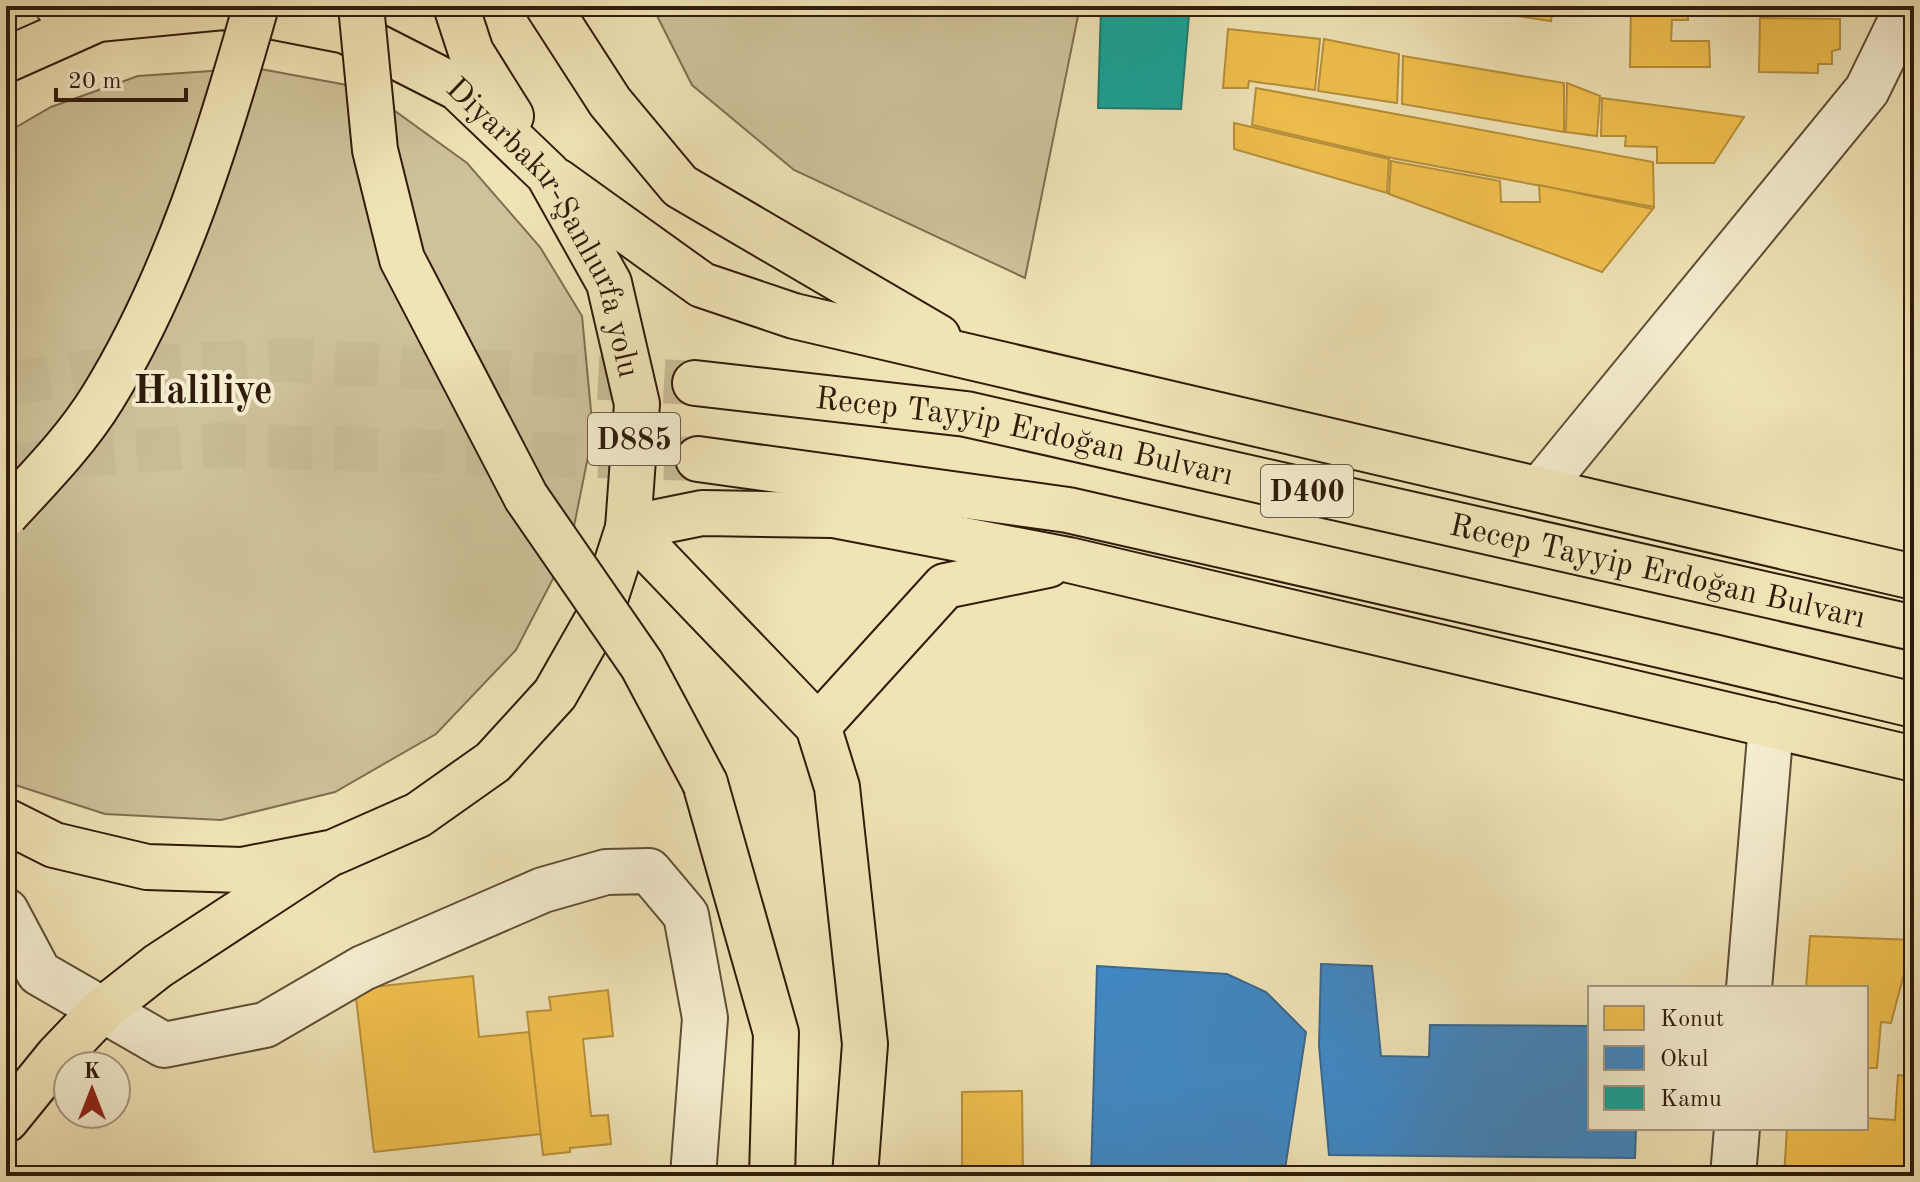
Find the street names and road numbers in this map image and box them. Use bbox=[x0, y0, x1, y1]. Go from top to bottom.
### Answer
street label: Diyarbakır-Şanlıurfa yolu bbox=[439, 73, 643, 381]
street label: Recep Tayyip Erdoğan Bulvarı bbox=[814, 384, 1236, 493]
road number: D885 bbox=[588, 413, 680, 465]
road number: D400 bbox=[1261, 465, 1353, 517]
street label: Recep Tayyip Erdoğan Bulvarı bbox=[1446, 511, 1868, 635]

